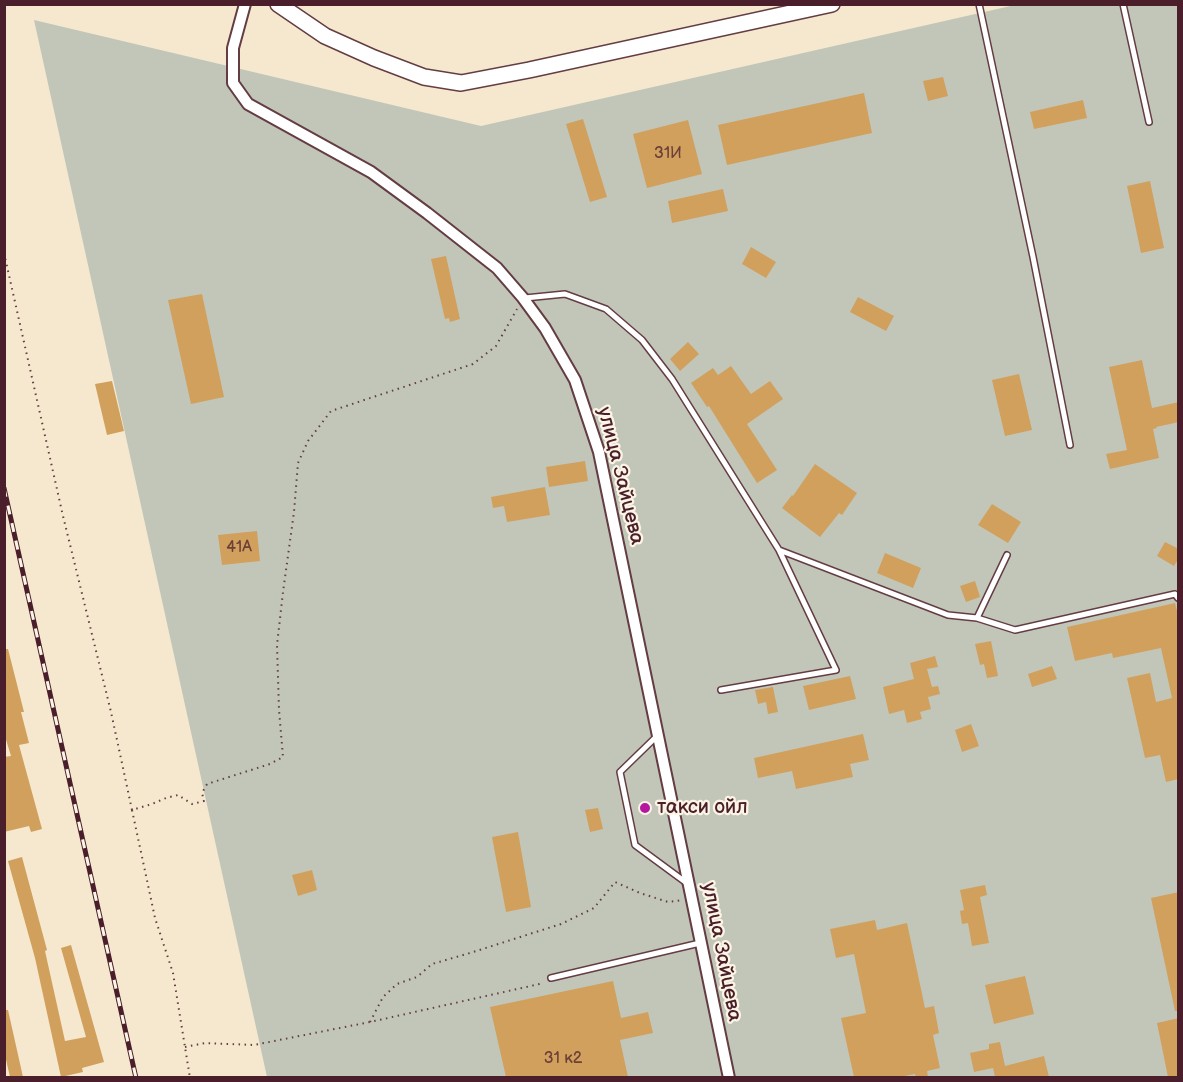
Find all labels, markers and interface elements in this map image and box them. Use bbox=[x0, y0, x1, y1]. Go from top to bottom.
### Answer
house number: 31И bbox=[654, 144, 682, 164]
street label: улица Зайцева bbox=[591, 405, 649, 547]
house number: 41А bbox=[226, 538, 252, 558]
place label: такси ойл bbox=[657, 796, 748, 820]
marker: такси ойл bbox=[638, 801, 652, 815]
street label: улица Зайцева bbox=[696, 881, 746, 1023]
house number: 31 к2 bbox=[544, 1049, 582, 1069]

